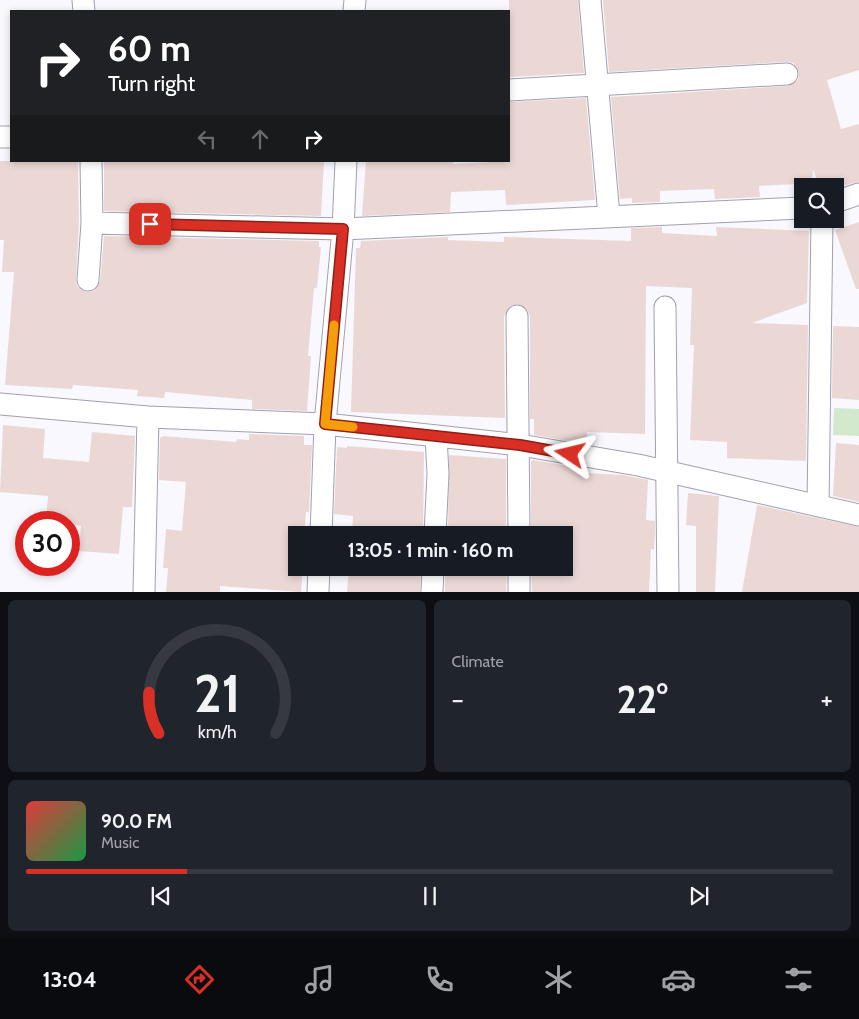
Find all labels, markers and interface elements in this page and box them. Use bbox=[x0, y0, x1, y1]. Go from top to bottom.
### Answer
text: 60 m bbox=[108, 27, 191, 70]
icon: right bbox=[25, 30, 90, 95]
text: Turn right bbox=[108, 70, 195, 97]
icon: left bbox=[193, 125, 221, 153]
icon: ahead bbox=[246, 125, 274, 153]
icon: right bbox=[299, 125, 327, 153]
map controls bbox=[794, 178, 844, 228]
button: search bbox=[794, 178, 844, 228]
pin bbox=[129, 203, 171, 245]
icon: arrive bbox=[136, 210, 164, 238]
position arrow bbox=[543, 427, 595, 479]
speed limit sign: 30 bbox=[15, 511, 80, 576]
text: 13:05 · 1 min · 160 m bbox=[348, 539, 513, 562]
text: Climate bbox=[452, 652, 504, 671]
text: 21 bbox=[193, 662, 240, 725]
text: 22° bbox=[617, 676, 668, 723]
text: − bbox=[452, 682, 464, 716]
text: + bbox=[821, 682, 833, 716]
text: km/h bbox=[197, 721, 236, 742]
text: 90.0 FM bbox=[101, 810, 172, 833]
text: Music bbox=[101, 833, 139, 852]
icon: previous bbox=[147, 882, 175, 910]
icon: pause bbox=[416, 882, 444, 910]
icon: next bbox=[685, 882, 713, 910]
icon: directions bbox=[182, 962, 217, 997]
icon: music bbox=[302, 962, 337, 997]
icon: phone bbox=[422, 962, 457, 997]
icon: climate bbox=[541, 962, 576, 997]
icon: car bbox=[661, 962, 696, 997]
icon: filters bbox=[781, 962, 816, 997]
text: 13:04 bbox=[42, 966, 97, 993]

